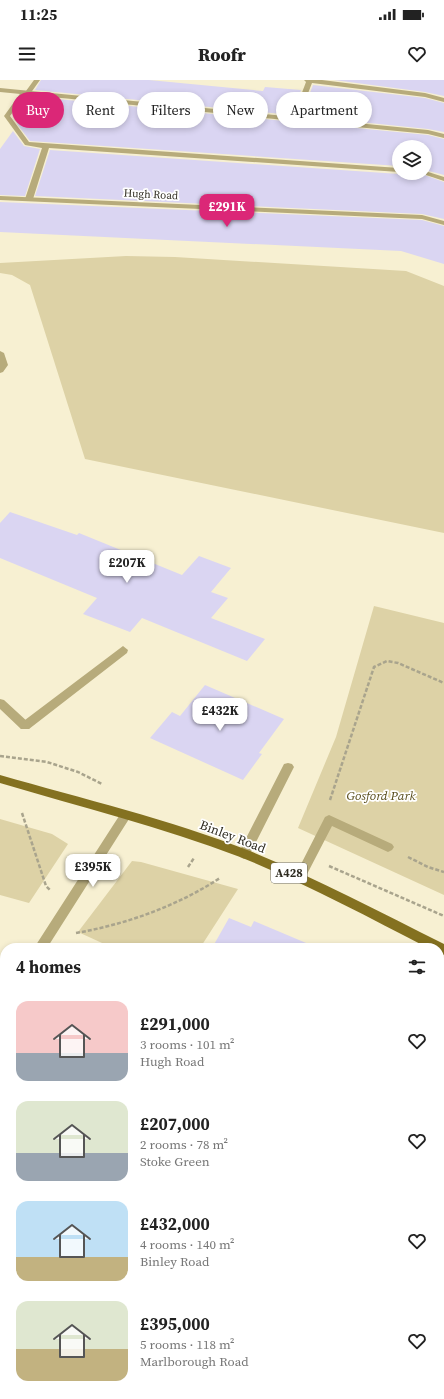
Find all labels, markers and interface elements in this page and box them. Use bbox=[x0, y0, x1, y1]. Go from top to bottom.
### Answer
text: 11:25 bbox=[20, 4, 57, 25]
text: Roofr bbox=[198, 42, 246, 67]
icon: menu bbox=[16, 43, 38, 65]
icon: heart bbox=[406, 43, 428, 65]
chip: Buy bbox=[12, 92, 64, 128]
chip: Rent bbox=[72, 92, 129, 128]
chip: Filters bbox=[137, 92, 205, 128]
chip: New bbox=[213, 92, 268, 128]
chip: Apartment bbox=[276, 92, 372, 128]
map controls bbox=[392, 140, 432, 180]
button: layers bbox=[392, 140, 432, 180]
street label: Hugh Road bbox=[123, 186, 179, 203]
pin: £291K bbox=[199, 194, 255, 228]
text: £291K bbox=[208, 198, 246, 215]
pin: £207K bbox=[99, 550, 155, 584]
text: £207K bbox=[108, 554, 146, 571]
pin: £432K bbox=[192, 698, 248, 732]
text: £432K bbox=[201, 702, 239, 719]
park label: Gosford Park bbox=[346, 787, 416, 804]
street label: Binley Road bbox=[197, 816, 269, 857]
pin: £395K bbox=[65, 854, 121, 888]
text: £395K bbox=[74, 858, 112, 875]
road number: A428 bbox=[271, 863, 307, 883]
text: 4 homes bbox=[16, 955, 81, 979]
icon: filters bbox=[406, 956, 428, 978]
text: £291,000 bbox=[140, 1012, 210, 1036]
icon: home bbox=[48, 1017, 96, 1065]
icon: heart bbox=[406, 1030, 428, 1052]
text: 3 rooms · 101 m² bbox=[140, 1036, 235, 1053]
text: Hugh Road bbox=[140, 1053, 204, 1070]
text: £207,000 bbox=[140, 1112, 210, 1136]
icon: home bbox=[48, 1117, 96, 1165]
icon: heart bbox=[406, 1130, 428, 1152]
text: 2 rooms · 78 m² bbox=[140, 1136, 228, 1153]
text: Stoke Green bbox=[140, 1153, 210, 1170]
text: £432,000 bbox=[140, 1212, 210, 1236]
icon: home bbox=[48, 1217, 96, 1265]
icon: heart bbox=[406, 1230, 428, 1252]
text: 4 rooms · 140 m² bbox=[140, 1236, 235, 1253]
text: Binley Road bbox=[140, 1253, 209, 1270]
text: £395,000 bbox=[140, 1312, 210, 1336]
icon: home bbox=[48, 1317, 96, 1365]
icon: heart bbox=[406, 1330, 428, 1352]
text: 5 rooms · 118 m² bbox=[140, 1336, 235, 1353]
text: Marlborough Road bbox=[140, 1353, 249, 1370]

